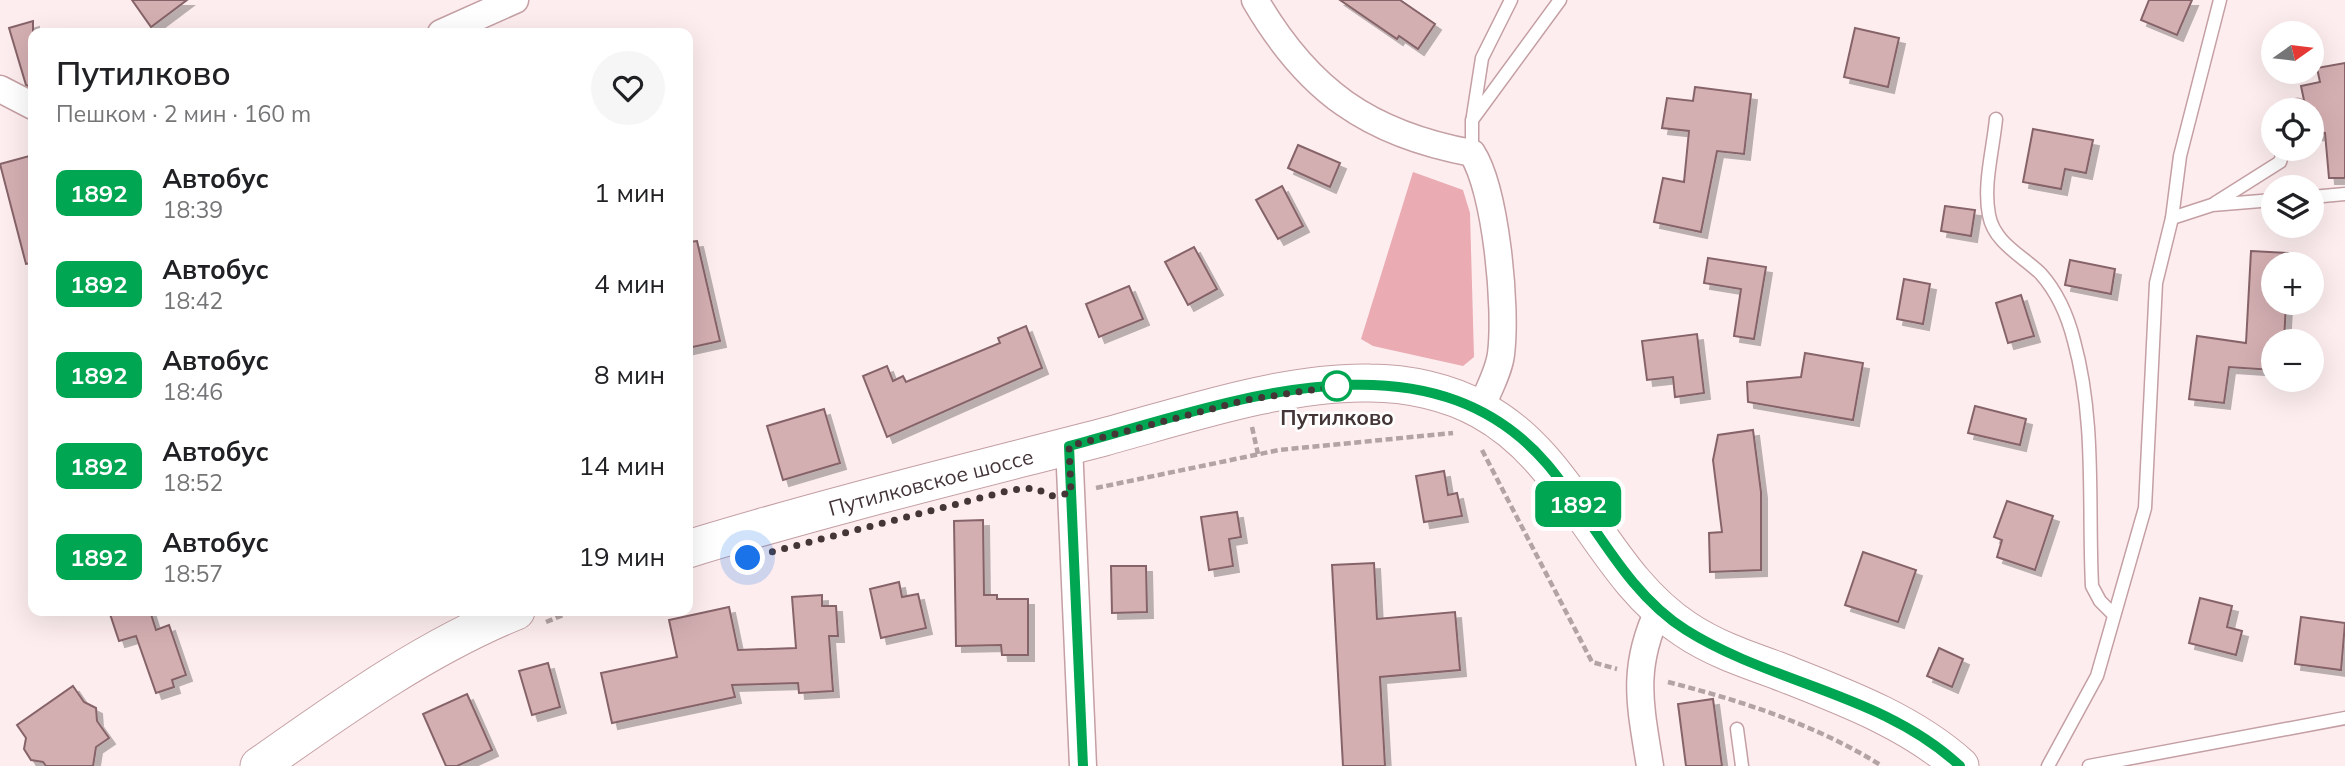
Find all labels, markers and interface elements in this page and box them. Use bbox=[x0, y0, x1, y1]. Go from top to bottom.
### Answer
north arrow bbox=[2261, 21, 2324, 84]
map controls bbox=[2261, 21, 2324, 392]
button: heart bbox=[591, 51, 665, 125]
text: Путилково bbox=[56, 52, 231, 93]
button: locate bbox=[2261, 98, 2324, 161]
text: Пешком · 2 мин · 160 m bbox=[56, 99, 311, 128]
text: Автобус bbox=[163, 162, 269, 195]
button: layers bbox=[2261, 175, 2324, 238]
text: 1 мин bbox=[594, 176, 665, 209]
text: 1892 bbox=[70, 178, 128, 208]
text: 18:39 bbox=[163, 195, 223, 224]
button: + bbox=[2261, 252, 2324, 315]
text: Автобус bbox=[163, 253, 269, 286]
text: 4 мин bbox=[594, 267, 665, 300]
text: 1892 bbox=[70, 269, 128, 299]
text: 18:42 bbox=[163, 286, 223, 315]
button: − bbox=[2261, 329, 2324, 392]
text: Автобус bbox=[163, 344, 269, 377]
text: 8 мин bbox=[594, 358, 665, 391]
text: 1892 bbox=[70, 360, 128, 390]
marker: Путилково bbox=[1322, 371, 1352, 401]
text: 18:46 bbox=[163, 377, 223, 406]
place label: Путилково bbox=[1280, 404, 1394, 430]
text: Автобус bbox=[163, 435, 269, 468]
street label: Путилковское шоссе bbox=[826, 443, 1036, 521]
text: 14 мин bbox=[578, 449, 665, 482]
text: 1892 bbox=[70, 451, 128, 481]
text: 18:52 bbox=[163, 468, 223, 497]
line badge: 1892 bbox=[1529, 481, 1627, 527]
text: 1892 bbox=[1549, 489, 1607, 519]
text: Автобус bbox=[163, 526, 269, 559]
text: 19 мин bbox=[578, 540, 665, 573]
your location bbox=[730, 540, 765, 575]
text: 1892 bbox=[70, 542, 128, 572]
text: 18:57 bbox=[163, 559, 223, 588]

